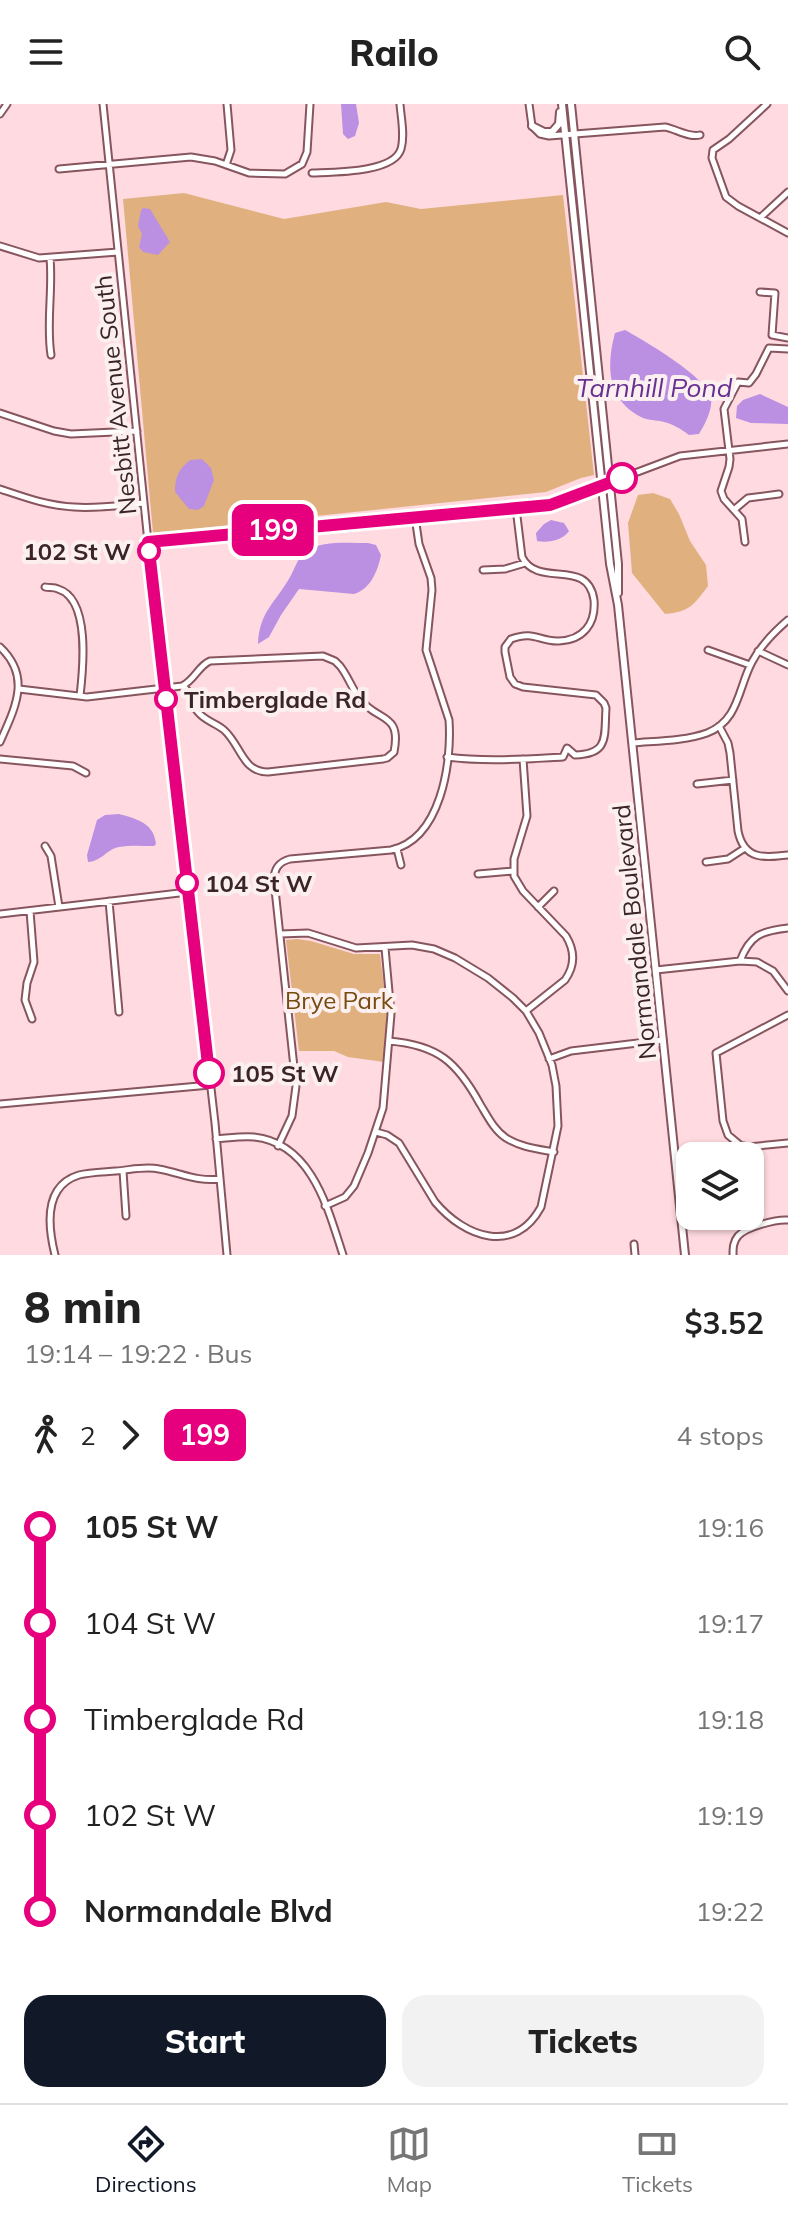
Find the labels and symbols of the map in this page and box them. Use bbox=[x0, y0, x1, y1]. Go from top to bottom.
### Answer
street label: Nesbitt Avenue South bbox=[88, 274, 142, 516]
water label: Tarnhill Pond bbox=[576, 371, 733, 404]
unlabelled marker bbox=[607, 463, 637, 493]
line badge: 199 bbox=[227, 504, 319, 556]
place label: 102 St W bbox=[23, 536, 131, 566]
marker: 102 St W bbox=[138, 540, 160, 562]
place label: Timberglade Rd bbox=[184, 684, 366, 714]
marker: Timberglade Rd bbox=[155, 688, 177, 710]
street label: Normandale Boulevard bbox=[606, 803, 662, 1061]
place label: 104 St W bbox=[205, 868, 313, 898]
marker: 104 St W bbox=[176, 872, 198, 894]
park label: Brye Park bbox=[285, 985, 394, 1015]
marker: 105 St W bbox=[194, 1058, 224, 1088]
place label: 105 St W bbox=[231, 1058, 339, 1088]

